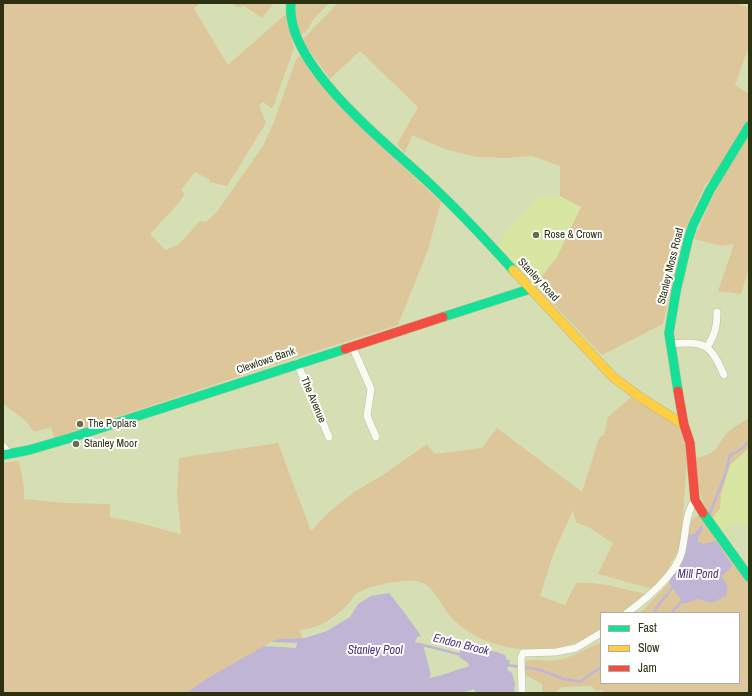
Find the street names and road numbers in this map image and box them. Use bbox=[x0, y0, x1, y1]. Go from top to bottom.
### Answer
street label: Stanley Moss Road bbox=[655, 226, 687, 306]
street label: Stanley Road bbox=[515, 256, 561, 304]
street label: Clewlows Bank bbox=[235, 345, 297, 377]
street label: The Avenue bbox=[297, 375, 329, 425]

